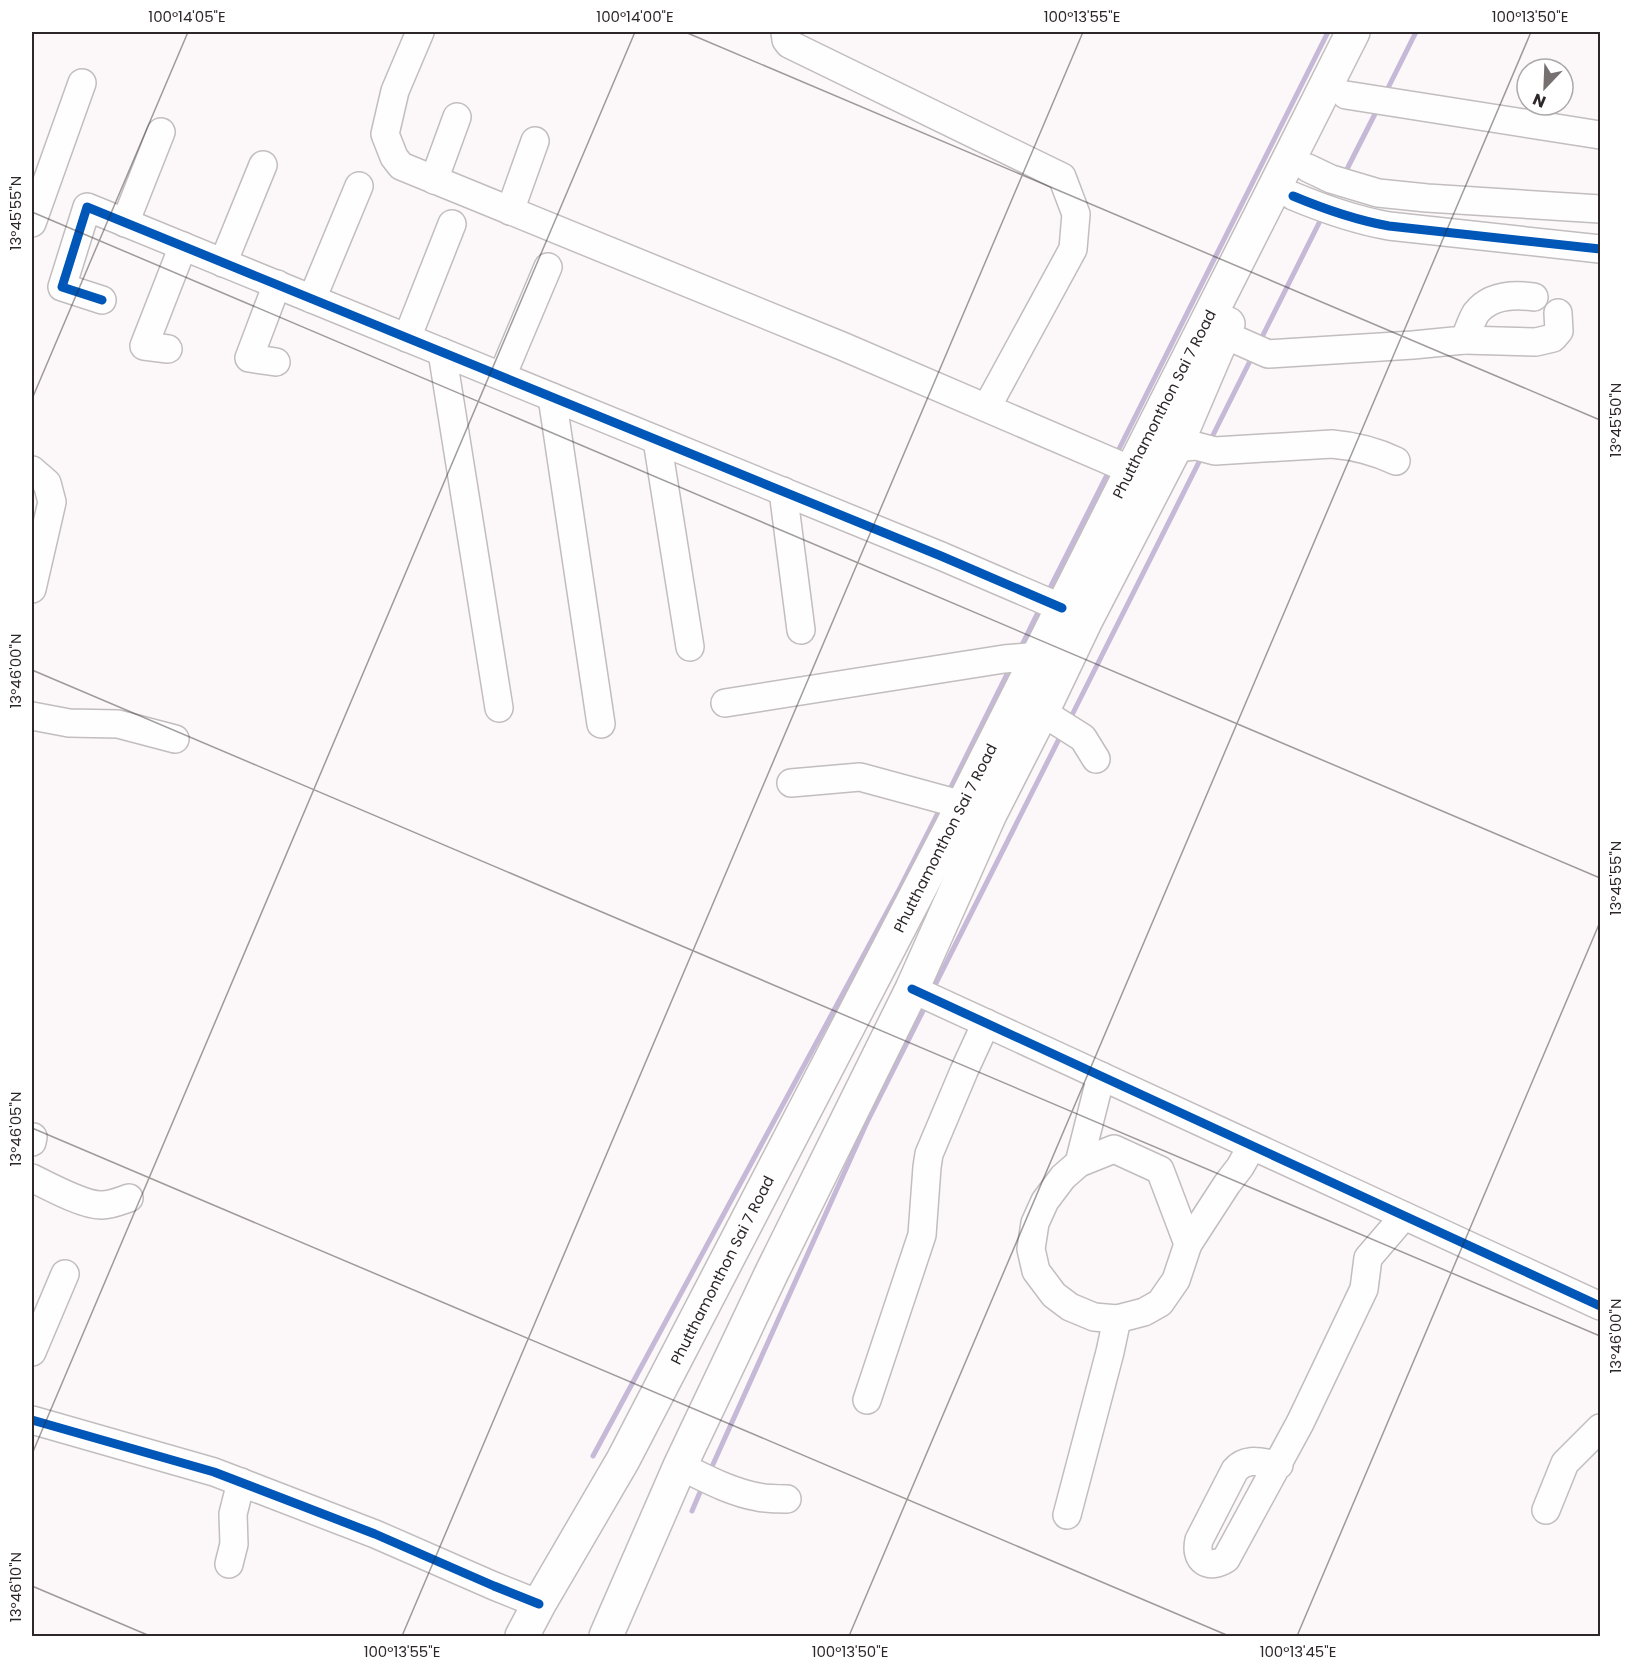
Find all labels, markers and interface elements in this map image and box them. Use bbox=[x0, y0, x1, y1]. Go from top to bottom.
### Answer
text: 100°14'05"E bbox=[148, 6, 226, 27]
text: 100°14'00"E bbox=[596, 6, 674, 27]
text: 100°13'55"E bbox=[1044, 6, 1120, 27]
text: 100°13'50"E bbox=[1492, 6, 1568, 27]
north arrow bbox=[1515, 57, 1575, 117]
text: N bbox=[1529, 87, 1549, 113]
text: 13°45'55"N bbox=[5, 176, 26, 250]
street label: Phutthamonthon Sai 7 Road bbox=[1107, 306, 1221, 502]
text: 13°45'50"N bbox=[1605, 383, 1626, 457]
text: 13°46'00"N bbox=[5, 634, 26, 708]
street label: Phutthamonthon Sai 7 Road bbox=[888, 740, 1002, 936]
text: 13°45'55"N bbox=[1605, 841, 1626, 915]
text: 13°46'05"N bbox=[5, 1092, 26, 1166]
street label: Phutthamonthon Sai 7 Road bbox=[665, 1172, 779, 1368]
text: 13°46'00"N bbox=[1605, 1299, 1626, 1373]
text: 13°46'10"N bbox=[5, 1552, 26, 1622]
text: 100°13'55"E bbox=[364, 1641, 440, 1662]
text: 100°13'50"E bbox=[812, 1641, 888, 1662]
text: 100°13'45"E bbox=[1260, 1641, 1336, 1662]

